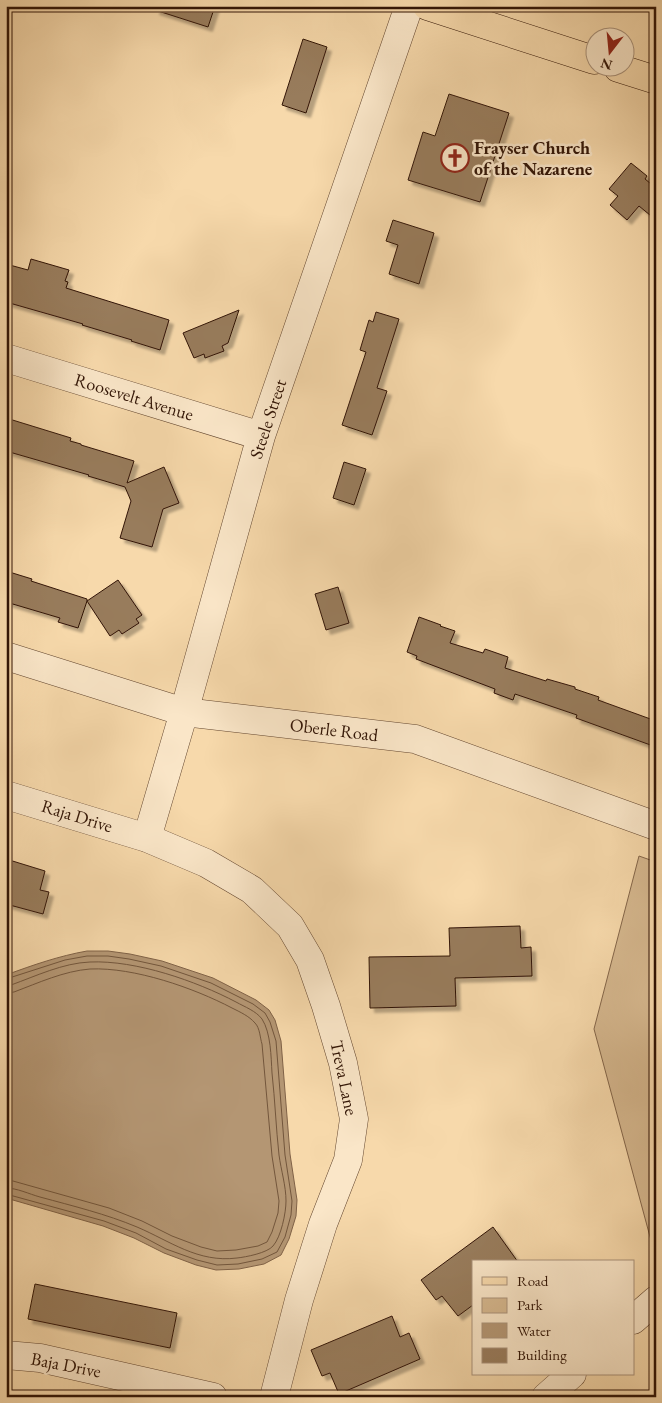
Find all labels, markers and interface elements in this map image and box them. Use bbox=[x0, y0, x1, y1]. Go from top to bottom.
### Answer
north arrow bbox=[584, 28, 634, 78]
text: N bbox=[598, 54, 614, 75]
place label: Frayser Church of the Nazarene bbox=[474, 136, 593, 180]
church icon: Frayser Church of the Nazarene bbox=[440, 143, 470, 173]
street label: Roosevelt Avenue bbox=[72, 368, 196, 426]
street label: Steele Street bbox=[244, 376, 291, 462]
street label: Oberle Road bbox=[289, 713, 380, 746]
street label: Raja Drive bbox=[39, 794, 115, 837]
street label: Treva Lane bbox=[325, 1038, 364, 1117]
legend bbox=[472, 1260, 634, 1376]
text: Road bbox=[517, 1271, 549, 1290]
text: Park bbox=[517, 1295, 544, 1314]
text: Water bbox=[517, 1321, 551, 1340]
text: Building bbox=[517, 1345, 567, 1364]
street label: Baja Drive bbox=[29, 1346, 103, 1383]

